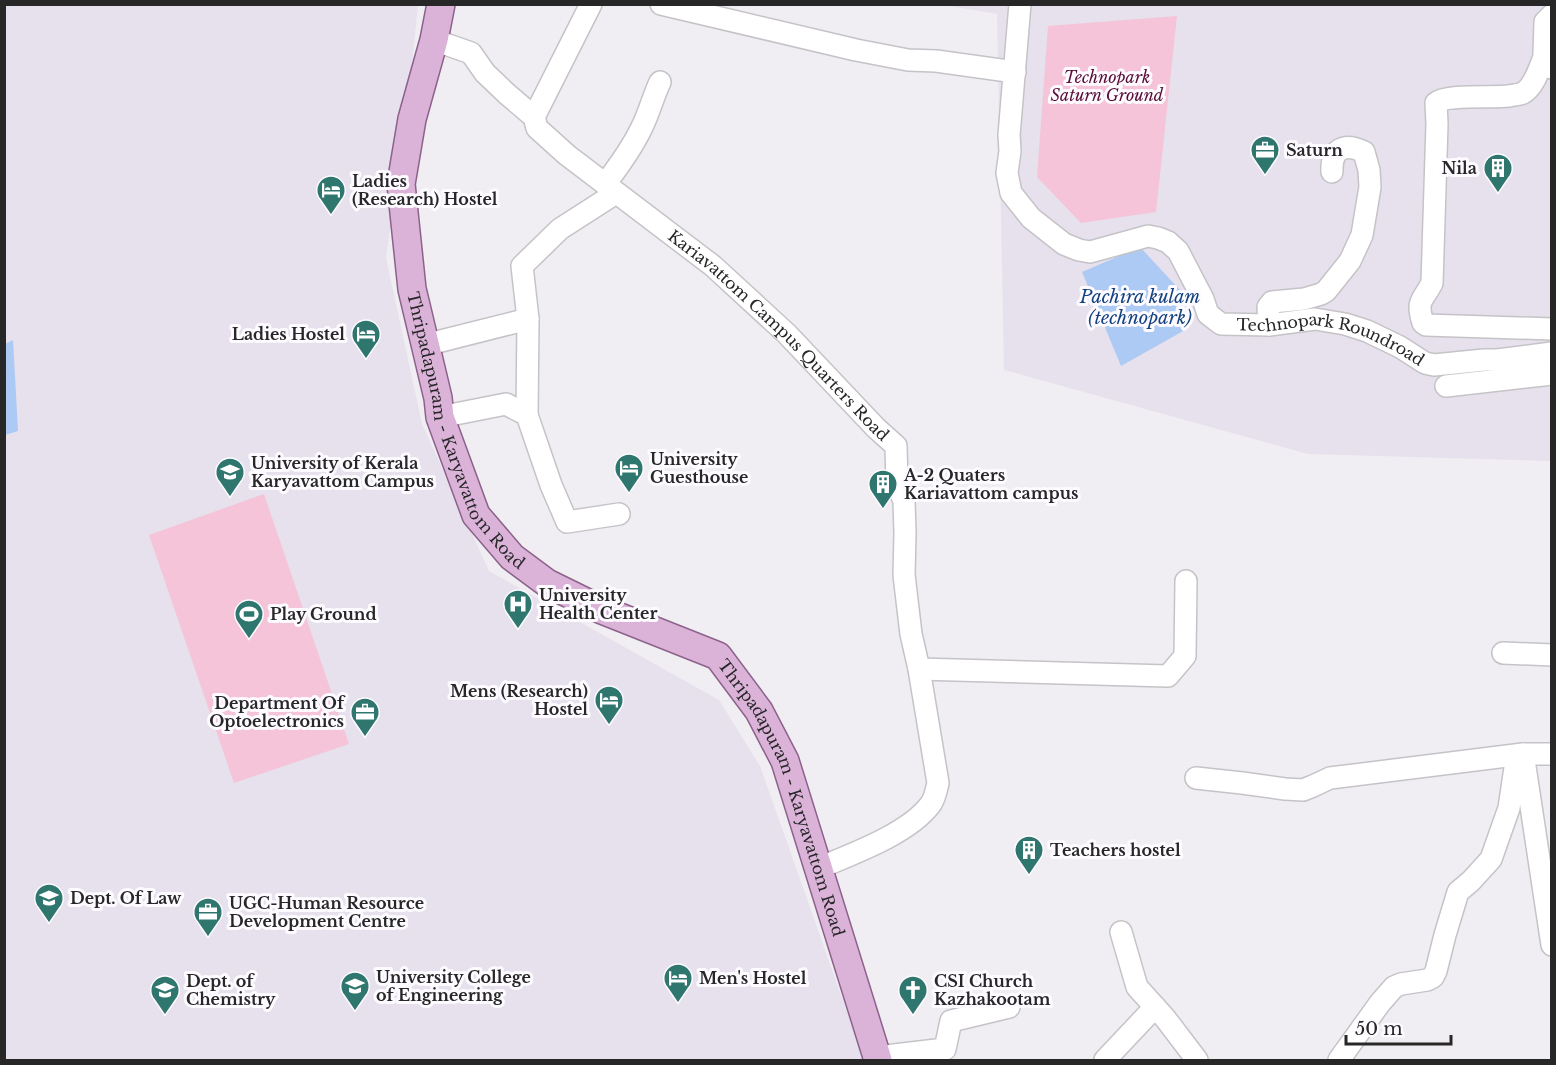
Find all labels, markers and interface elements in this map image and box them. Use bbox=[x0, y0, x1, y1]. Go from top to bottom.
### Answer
park label: Technopark Saturn Ground bbox=[1051, 67, 1164, 105]
office icon: Saturn bbox=[1249, 134, 1281, 176]
place label: Saturn bbox=[1286, 140, 1343, 160]
building icon: Nila bbox=[1482, 152, 1514, 194]
place label: Nila bbox=[1442, 158, 1477, 178]
place label: Ladies (Research) Hostel bbox=[352, 171, 498, 209]
hotel icon: Ladies (Research) Hostel bbox=[315, 174, 347, 216]
street label: Kariavattom Campus Quarters Road bbox=[664, 226, 894, 445]
water label: Pachira kulam (technopark) bbox=[1079, 286, 1201, 329]
street label: Thripadapuram - Karyavattom Road bbox=[403, 290, 529, 573]
street label: Technopark Roundroad bbox=[1236, 309, 1428, 370]
hotel icon: Ladies Hostel bbox=[350, 318, 382, 360]
place label: Ladies Hostel bbox=[232, 324, 345, 344]
place label: University Guesthouse bbox=[650, 449, 748, 487]
hotel icon: University Guesthouse bbox=[613, 452, 645, 494]
place label: University of Kerala Karyavattom Campus bbox=[251, 453, 434, 491]
school or university icon: University of Kerala Karyavattom Campus bbox=[214, 456, 246, 498]
place label: A-2 Quaters Kariavattom campus bbox=[903, 465, 1078, 503]
building icon: A-2 Quaters Kariavattom campus bbox=[867, 468, 899, 510]
place label: University Health Center bbox=[539, 585, 657, 623]
hospital icon: University Health Center bbox=[502, 588, 534, 630]
sports icon: Play Ground bbox=[233, 598, 265, 640]
place label: Play Ground bbox=[270, 604, 377, 624]
street label: Thripadapuram - Karyavattom Road bbox=[714, 655, 849, 939]
place label: Mens (Research) Hostel bbox=[450, 681, 588, 719]
hotel icon: Mens (Research) Hostel bbox=[593, 684, 625, 726]
place label: Department Of Optoelectronics bbox=[209, 693, 346, 731]
office icon: Department Of Optoelectronics bbox=[349, 696, 381, 738]
building icon: Teachers hostel bbox=[1013, 834, 1045, 876]
place label: Teachers hostel bbox=[1050, 840, 1181, 860]
school or university icon: Dept. Of Law bbox=[33, 882, 65, 924]
place label: Dept. Of Law bbox=[70, 888, 182, 908]
place label: UGC-Human Resource Development Centre bbox=[229, 893, 424, 931]
office icon: UGC-Human Resource Development Centre bbox=[192, 896, 224, 938]
hotel icon: Men's Hostel bbox=[662, 962, 694, 1004]
place label: University College of Engineering bbox=[376, 967, 531, 1005]
place label: Men's Hostel bbox=[699, 968, 807, 988]
school or university icon: University College of Engineering bbox=[339, 970, 371, 1012]
place label: Dept. of Chemistry bbox=[186, 971, 276, 1009]
place label: CSI Church Kazhakootam bbox=[934, 971, 1051, 1009]
school or university icon: Dept. of Chemistry bbox=[149, 974, 181, 1016]
church icon: CSI Church Kazhakootam bbox=[897, 974, 929, 1016]
scale bar bbox=[1346, 1008, 1451, 1046]
text: 50 m bbox=[1355, 1018, 1403, 1040]

